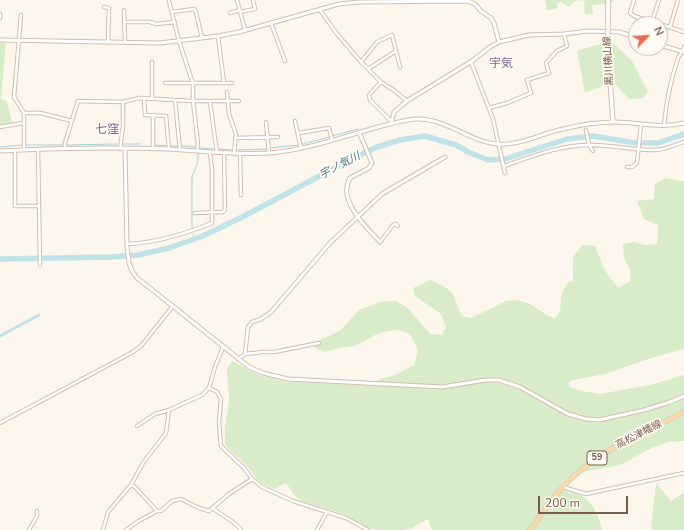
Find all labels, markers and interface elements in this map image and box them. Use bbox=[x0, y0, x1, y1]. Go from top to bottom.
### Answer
north arrow bbox=[628, 16, 668, 56]
text: N bbox=[650, 24, 667, 38]
street label: 黒川横山線 bbox=[602, 36, 616, 86]
district label: 宇気 bbox=[489, 57, 513, 71]
district label: 七窪 bbox=[95, 123, 119, 137]
water label: 宇ノ気川 bbox=[317, 150, 363, 182]
street label: 高松津幡線 bbox=[614, 418, 664, 452]
road number: 59 bbox=[587, 451, 607, 465]
scale bar bbox=[540, 488, 630, 514]
text: 200 m bbox=[545, 495, 580, 511]

